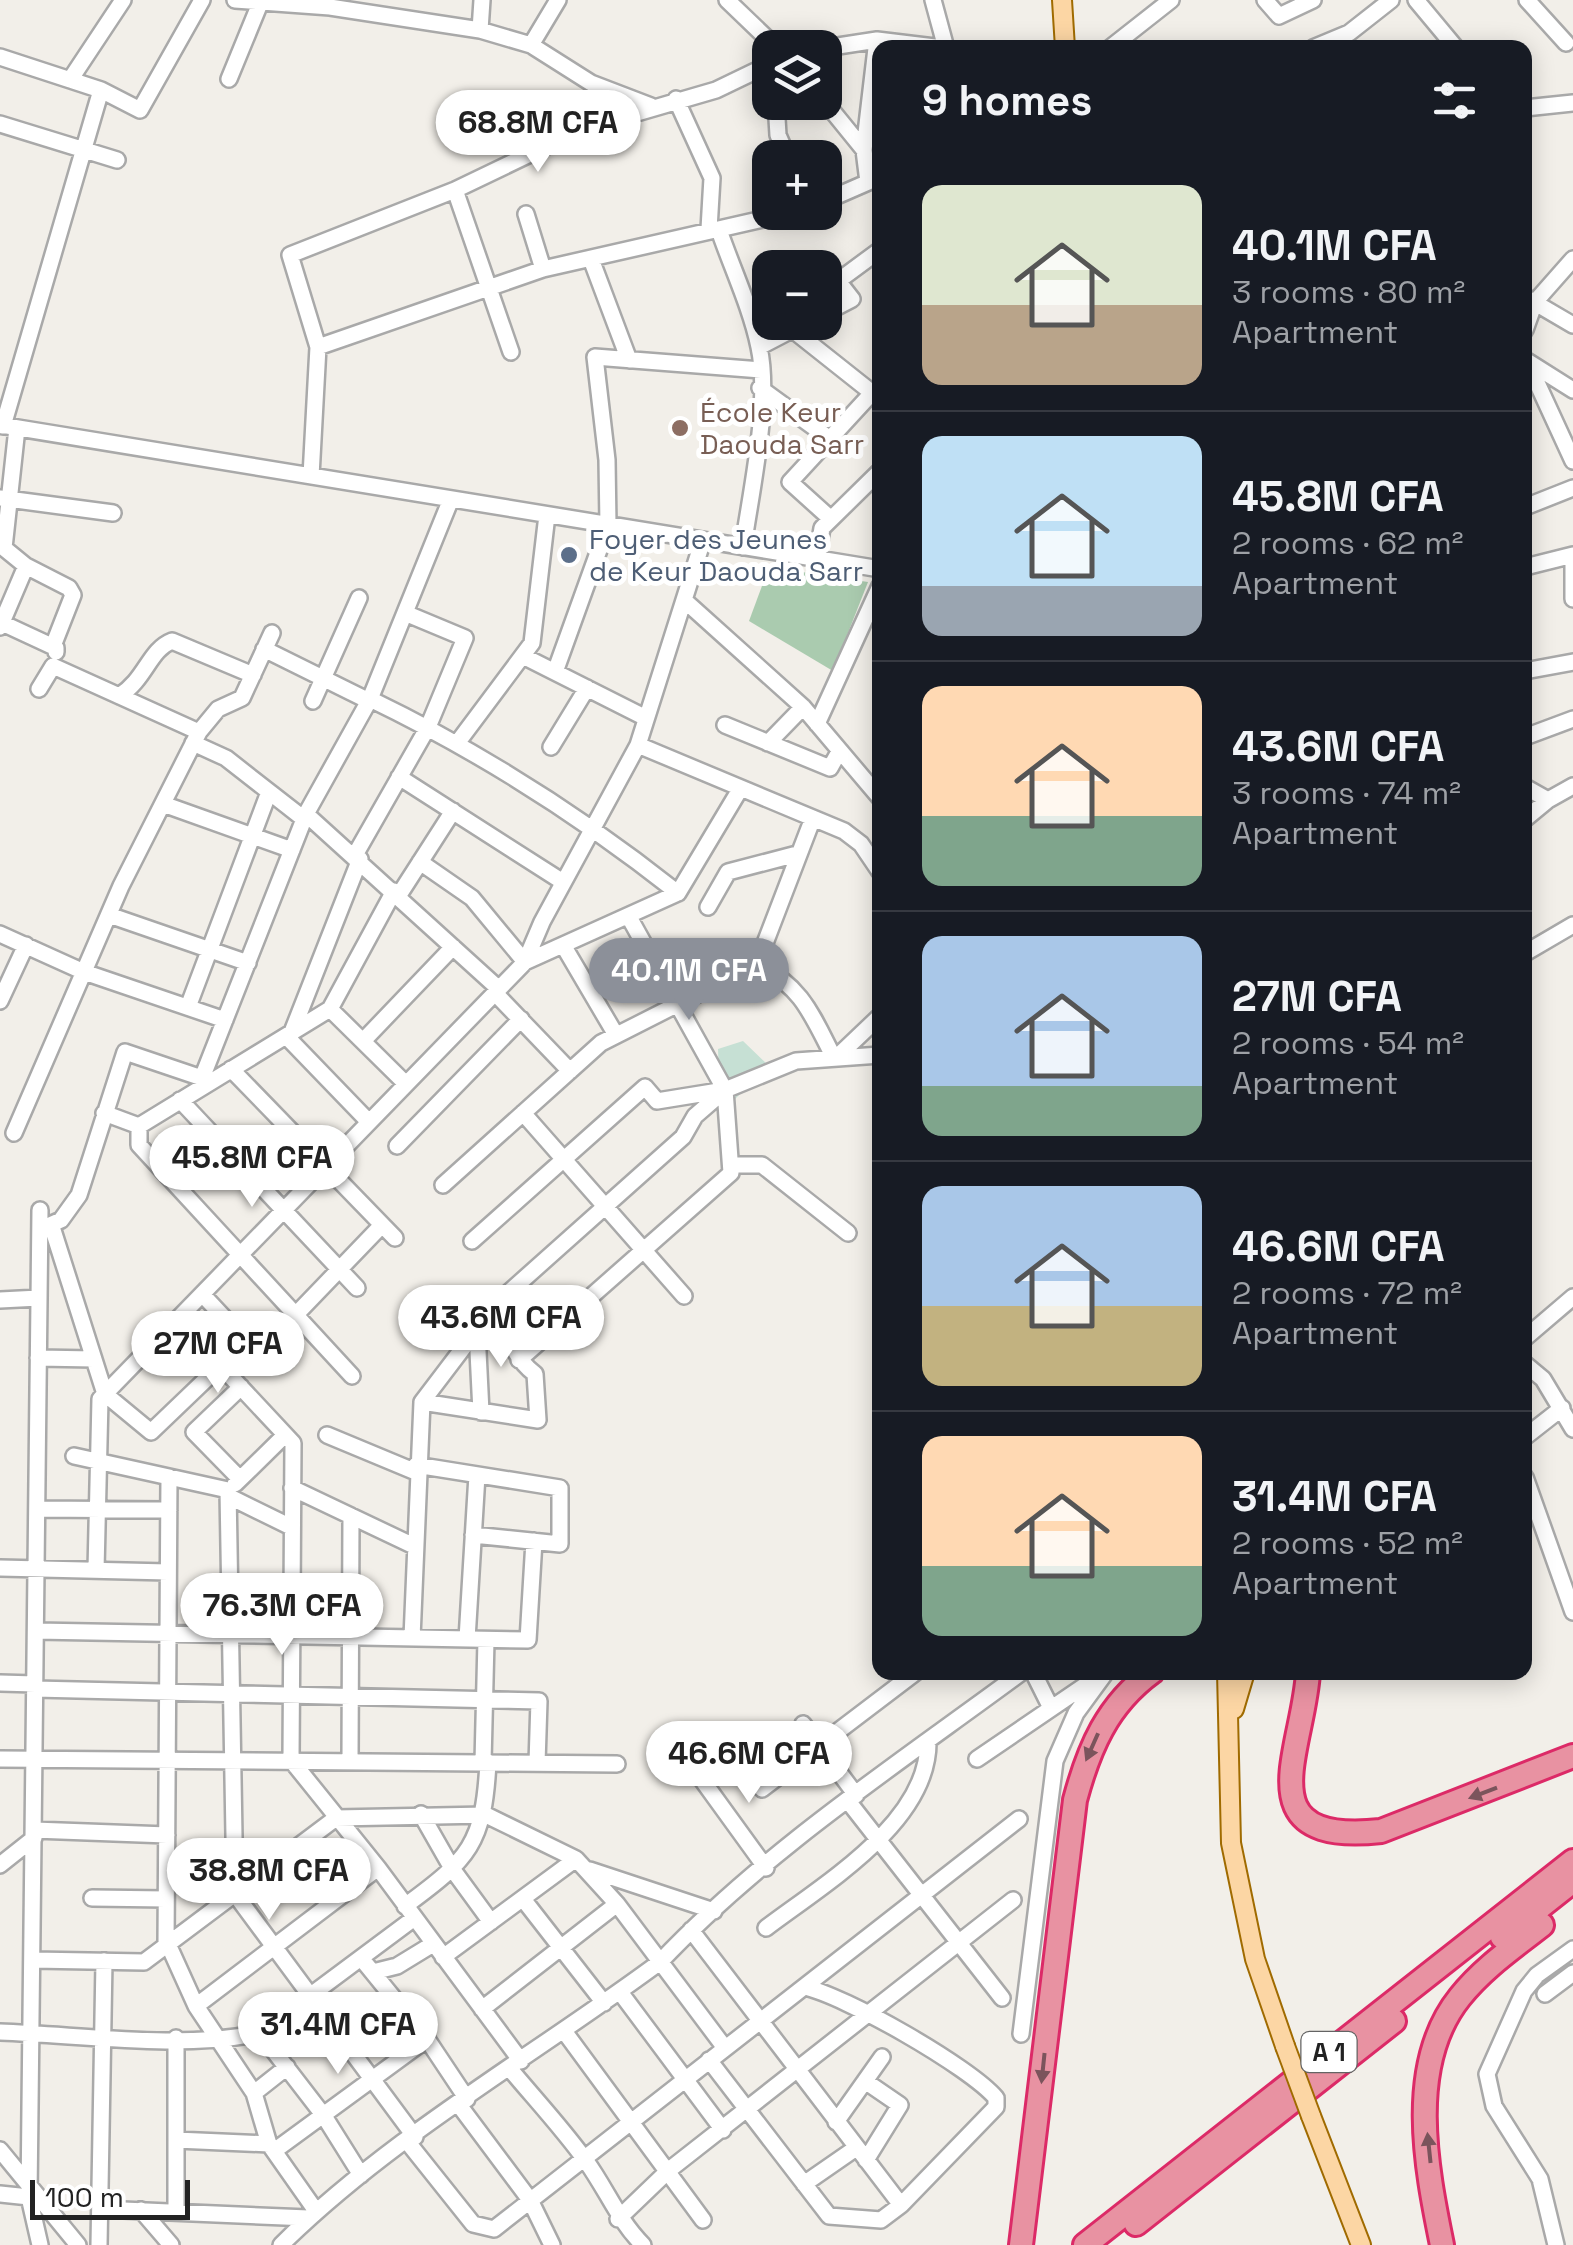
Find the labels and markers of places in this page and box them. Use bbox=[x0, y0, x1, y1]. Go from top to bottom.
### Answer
pin: 68.8M CFA bbox=[424, 90, 652, 175]
place label: École Keur Daouda Sarr bbox=[700, 394, 864, 462]
marker: École Keur Daouda Sarr bbox=[669, 417, 691, 439]
place label: Foyer des Jeunes de Keur Daouda Sarr bbox=[589, 521, 863, 589]
marker: Foyer des Jeunes de Keur Daouda Sarr bbox=[558, 544, 580, 566]
pin: 40.1M CFA bbox=[575, 938, 803, 1023]
pin: 45.8M CFA bbox=[138, 1125, 366, 1210]
pin: 43.6M CFA bbox=[387, 1285, 615, 1370]
pin: 27M CFA bbox=[126, 1311, 310, 1396]
pin: 76.3M CFA bbox=[168, 1573, 396, 1658]
pin: 46.6M CFA bbox=[635, 1721, 863, 1806]
pin: 38.8M CFA bbox=[155, 1838, 383, 1923]
pin: 31.4M CFA bbox=[224, 1992, 452, 2077]

